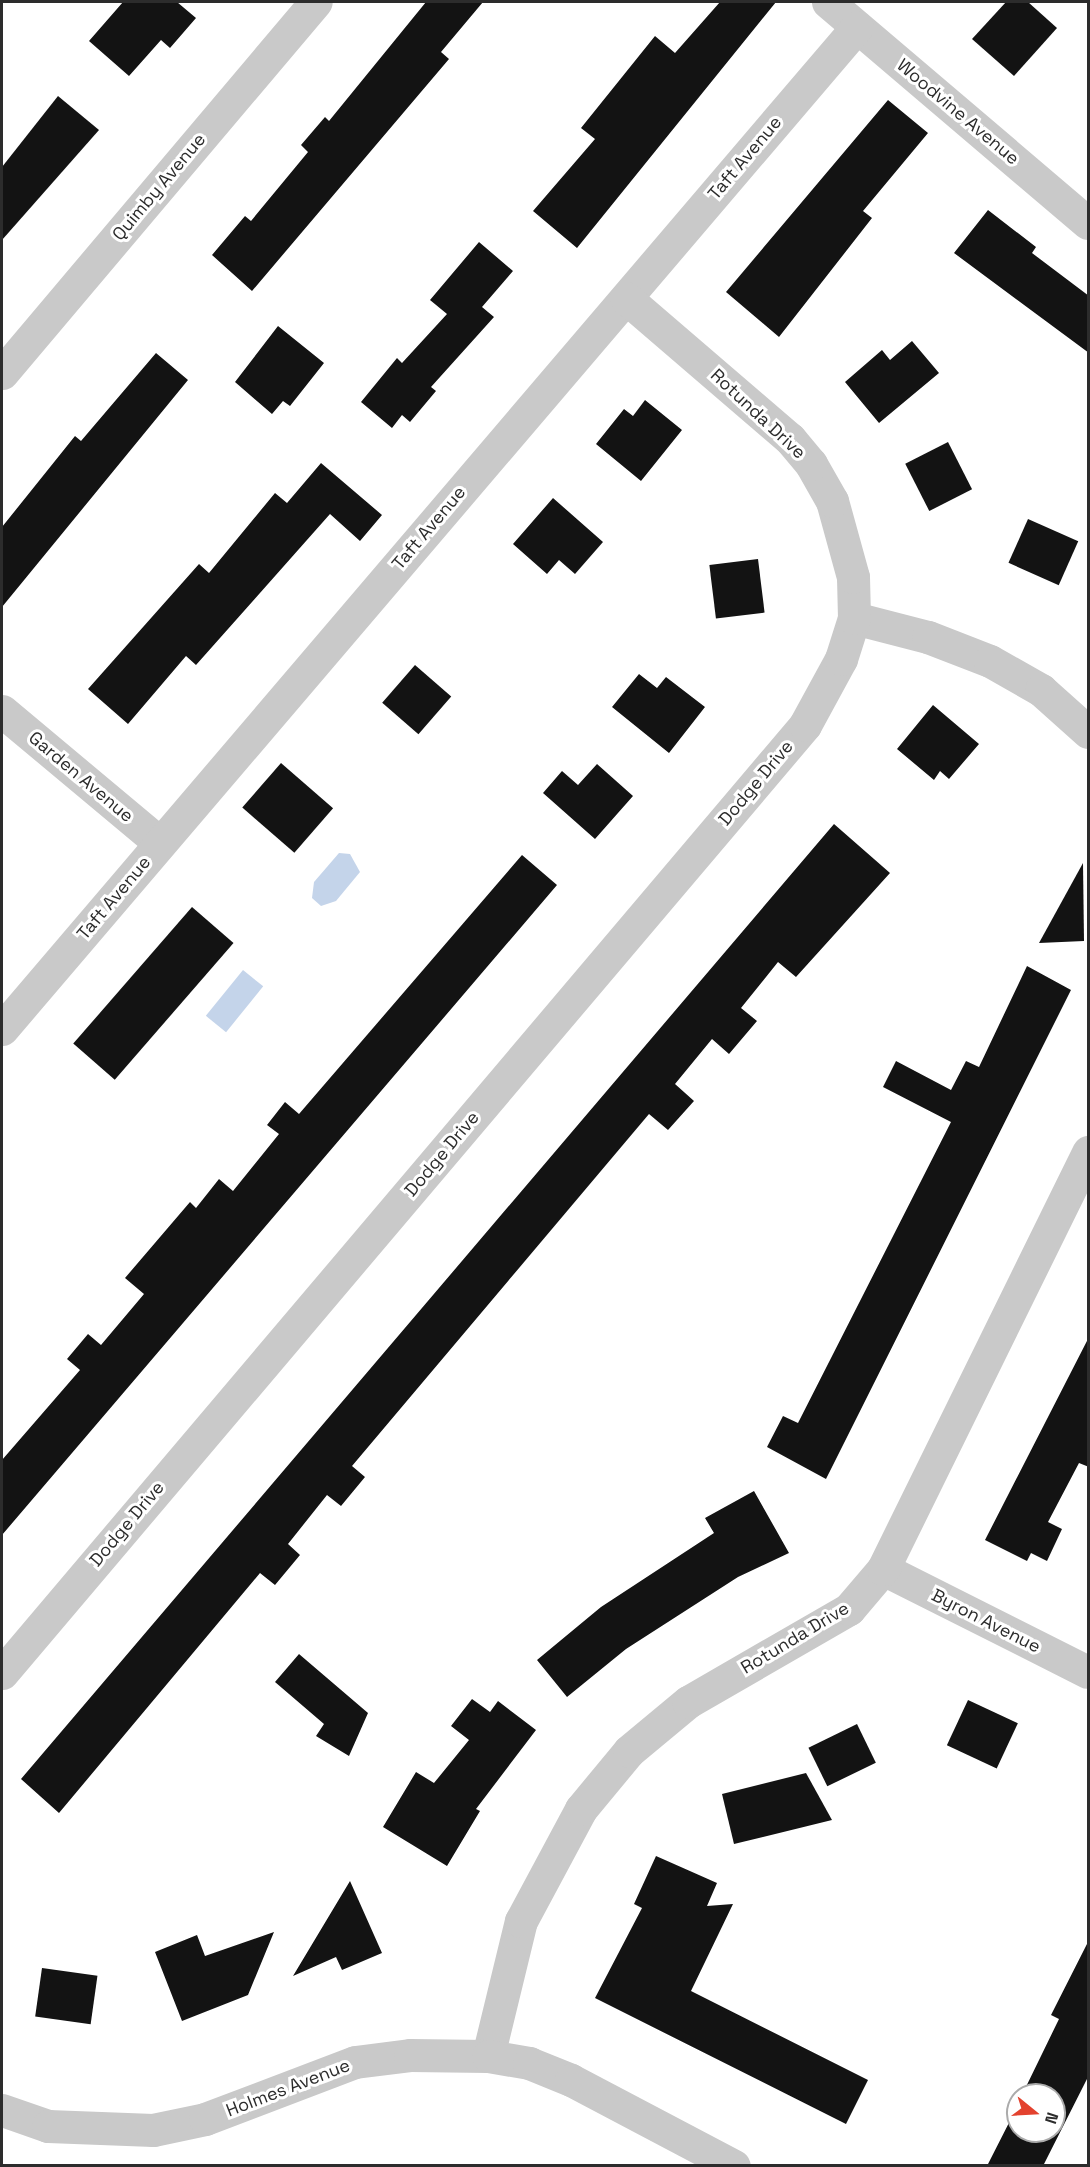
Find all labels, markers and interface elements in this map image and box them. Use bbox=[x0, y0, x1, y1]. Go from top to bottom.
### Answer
street label: Woodvine Avenue bbox=[892, 54, 1024, 170]
street label: Taft Avenue bbox=[704, 112, 786, 204]
street label: Quimby Avenue bbox=[108, 129, 210, 245]
street label: Rotunda Drive bbox=[706, 364, 810, 464]
street label: Taft Avenue bbox=[388, 482, 470, 574]
street label: Garden Avenue bbox=[24, 727, 138, 827]
street label: Dodge Drive bbox=[714, 736, 798, 830]
street label: Taft Avenue bbox=[73, 852, 155, 944]
street label: Dodge Drive bbox=[400, 1107, 484, 1201]
street label: Dodge Drive bbox=[85, 1477, 169, 1571]
street label: Byron Avenue bbox=[928, 1584, 1044, 1658]
street label: Rotunda Drive bbox=[737, 1597, 853, 1679]
street label: Holmes Avenue bbox=[223, 2054, 353, 2122]
north arrow bbox=[1006, 2083, 1066, 2143]
text: N bbox=[1040, 2110, 1063, 2126]

